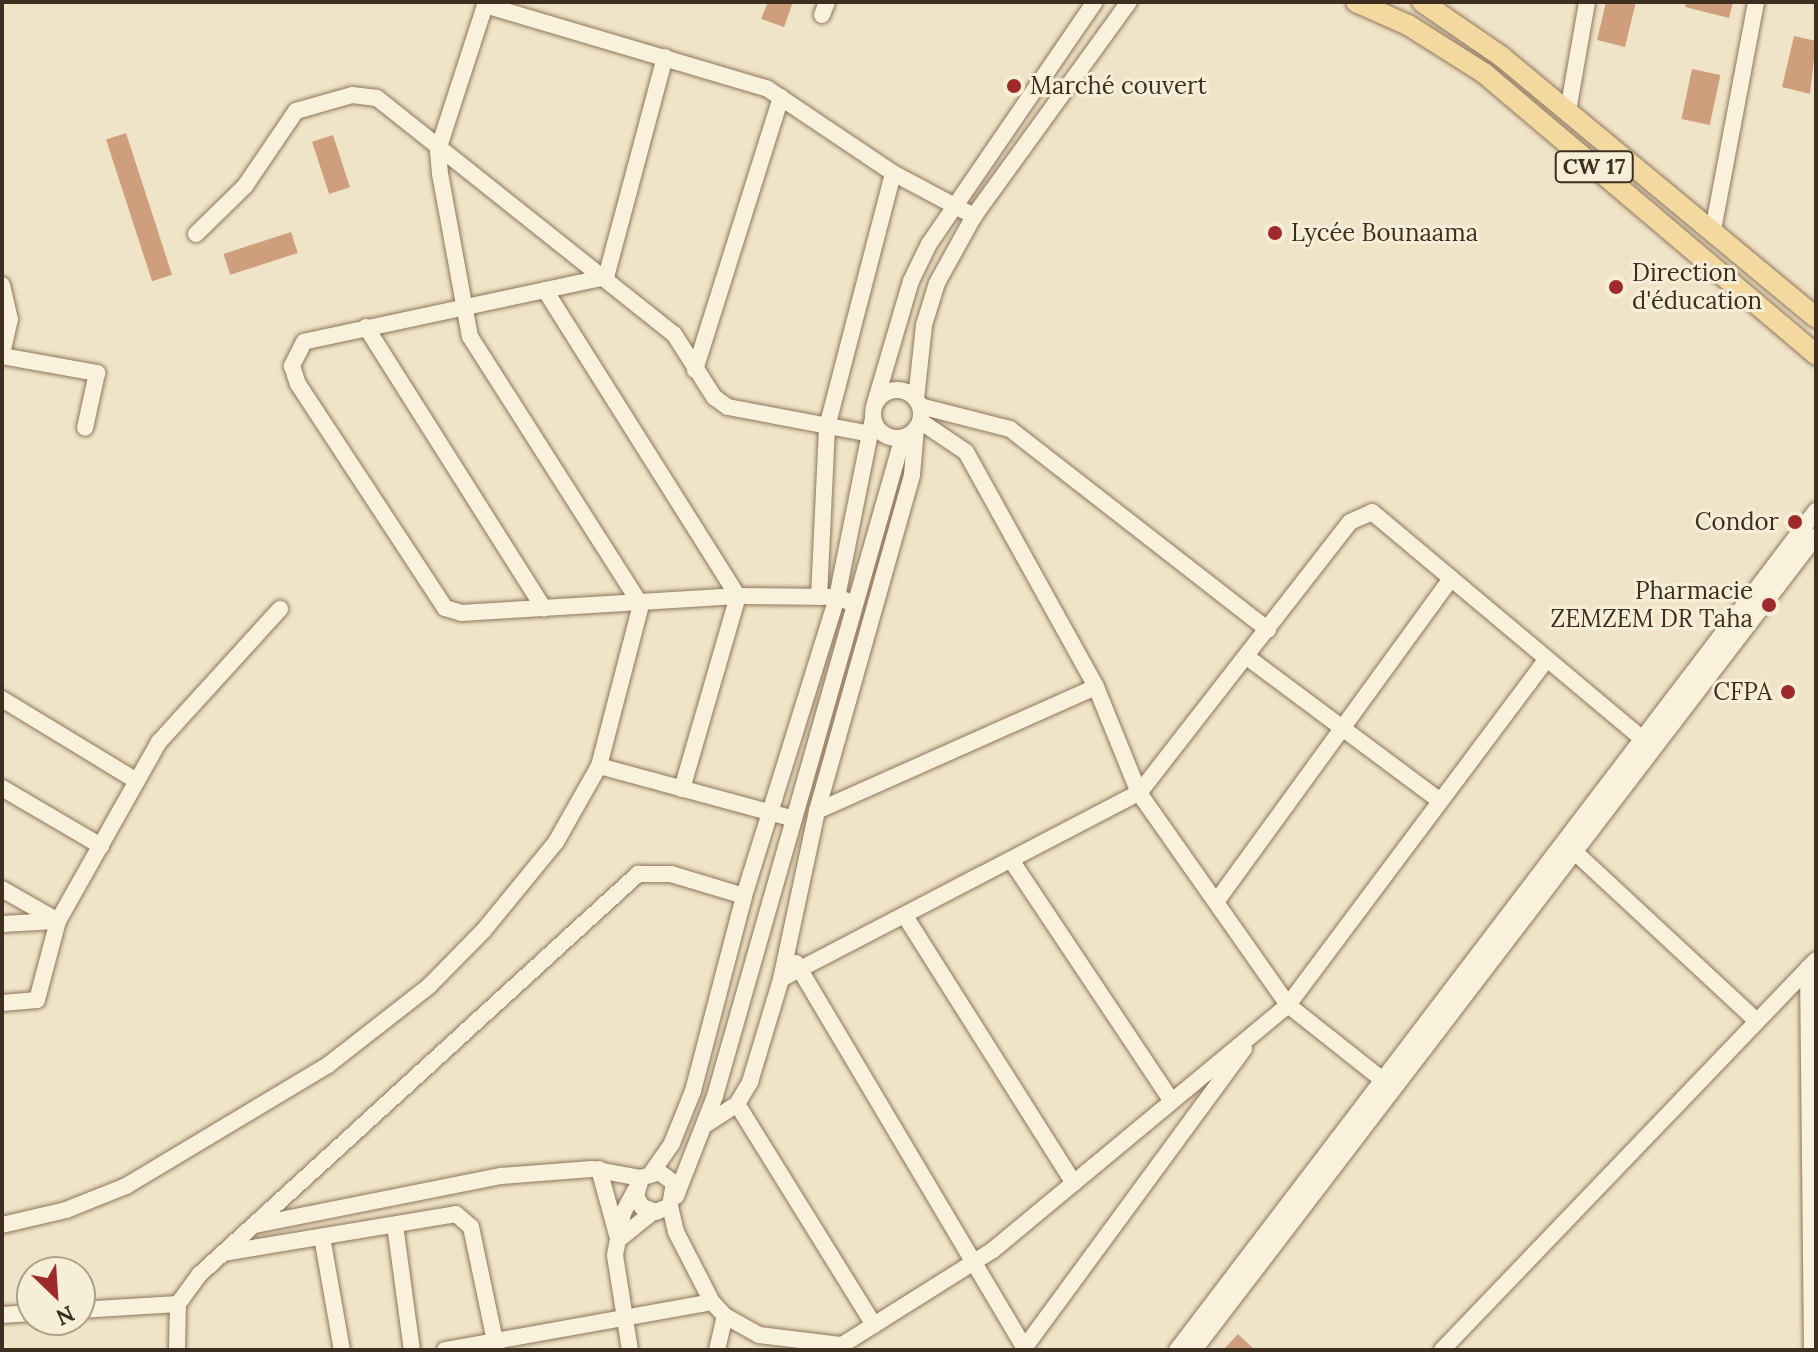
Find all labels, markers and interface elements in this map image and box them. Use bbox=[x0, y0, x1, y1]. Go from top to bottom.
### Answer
place label: Marché couvert bbox=[1030, 72, 1207, 100]
marker: Marché couvert bbox=[1005, 77, 1023, 95]
road number: CW 17 bbox=[1554, 149, 1634, 185]
place label: Lycée Bounaama bbox=[1291, 219, 1478, 247]
marker: Lycée Bounaama bbox=[1266, 224, 1284, 242]
place label: Direction d'éducation bbox=[1632, 259, 1762, 315]
marker: Direction d'éducation bbox=[1607, 278, 1625, 296]
place label: Condor bbox=[1695, 508, 1779, 536]
marker: Condor bbox=[1786, 513, 1804, 531]
place label: Pharmacie ZEMZEM DR Taha bbox=[1551, 577, 1753, 633]
marker: Pharmacie ZEMZEM DR Taha bbox=[1760, 596, 1778, 614]
place label: CFPA bbox=[1713, 678, 1772, 706]
marker: CFPA bbox=[1779, 683, 1797, 701]
north arrow bbox=[16, 1256, 96, 1336]
text: N bbox=[52, 1300, 79, 1332]

